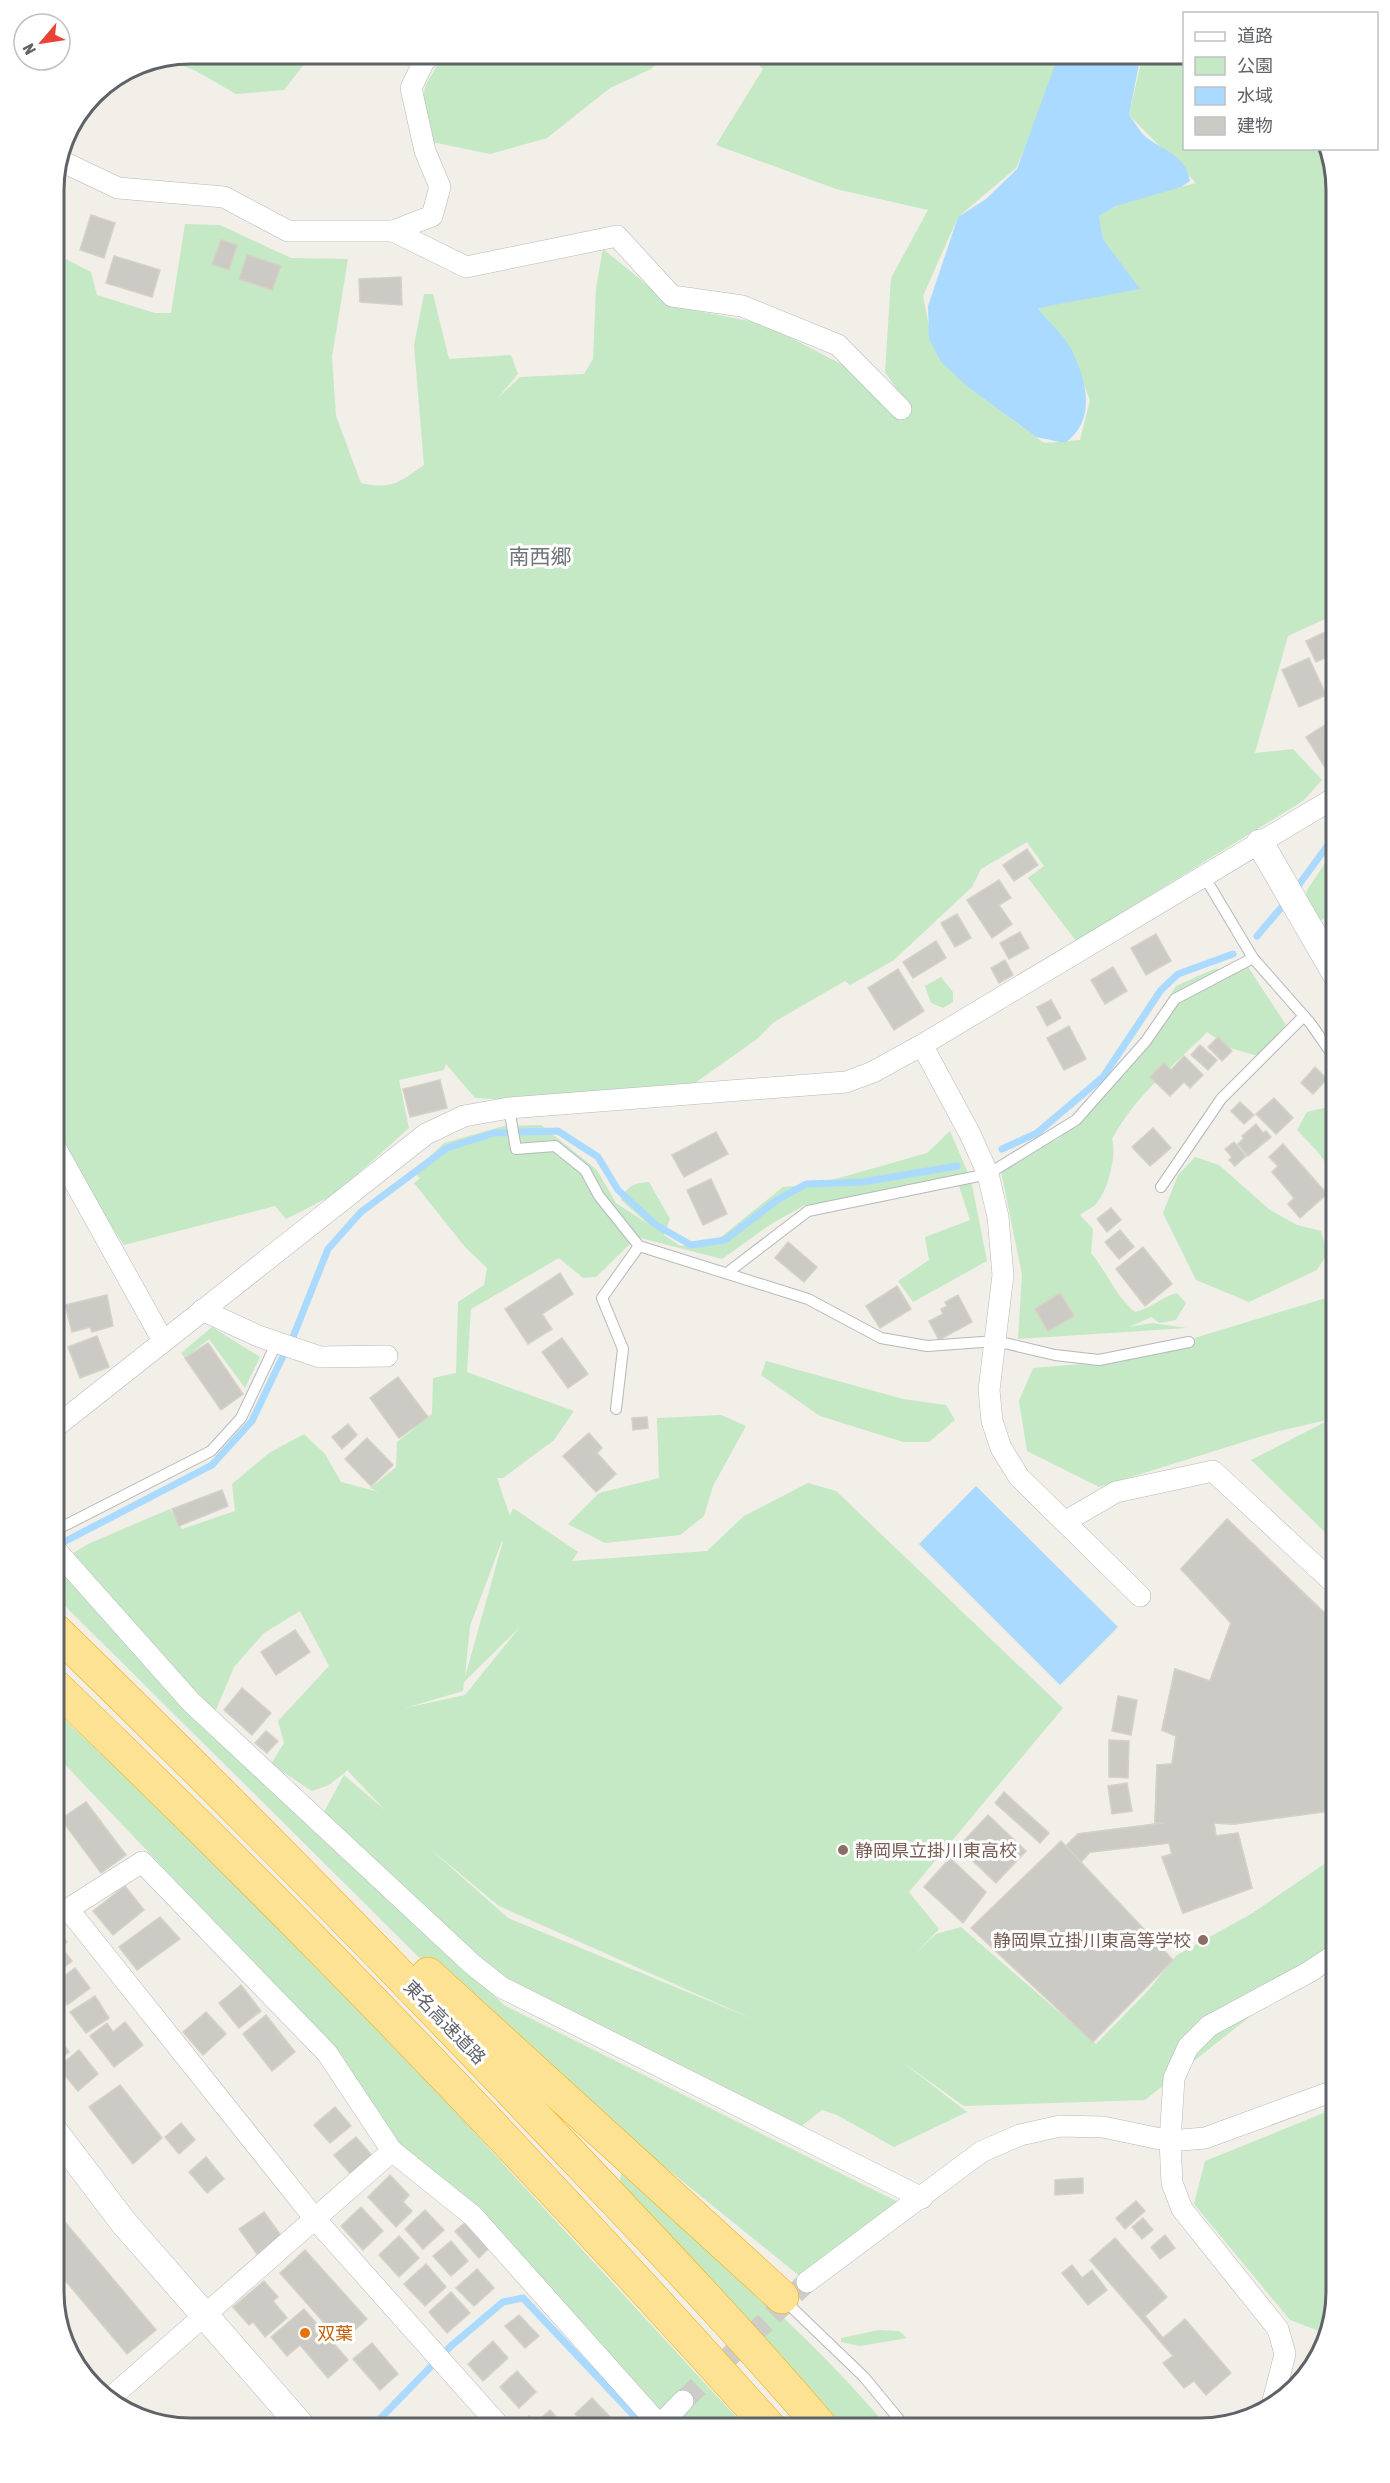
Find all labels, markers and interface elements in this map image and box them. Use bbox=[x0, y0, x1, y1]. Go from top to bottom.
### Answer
north arrow bbox=[12, 12, 72, 72]
legend bbox=[1183, 12, 1378, 150]
text: 道路 bbox=[1237, 25, 1273, 46]
text: N bbox=[19, 41, 39, 58]
text: 公園 bbox=[1237, 55, 1273, 76]
text: 水域 bbox=[1237, 85, 1273, 106]
text: 建物 bbox=[1237, 115, 1273, 136]
district label: 南西郷 bbox=[509, 544, 572, 568]
place label: 静岡県立掛川東高校 bbox=[855, 1840, 1017, 1861]
marker: 静岡県立掛川東高校 bbox=[836, 1843, 850, 1857]
place label: 静岡県立掛川東高等学校 bbox=[993, 1930, 1191, 1951]
marker: 静岡県立掛川東高等学校 bbox=[1196, 1933, 1210, 1947]
street label: 東名高速道路 bbox=[400, 1976, 490, 2068]
place label: 双葉 bbox=[317, 2323, 353, 2344]
marker: 双葉 bbox=[298, 2326, 312, 2340]

